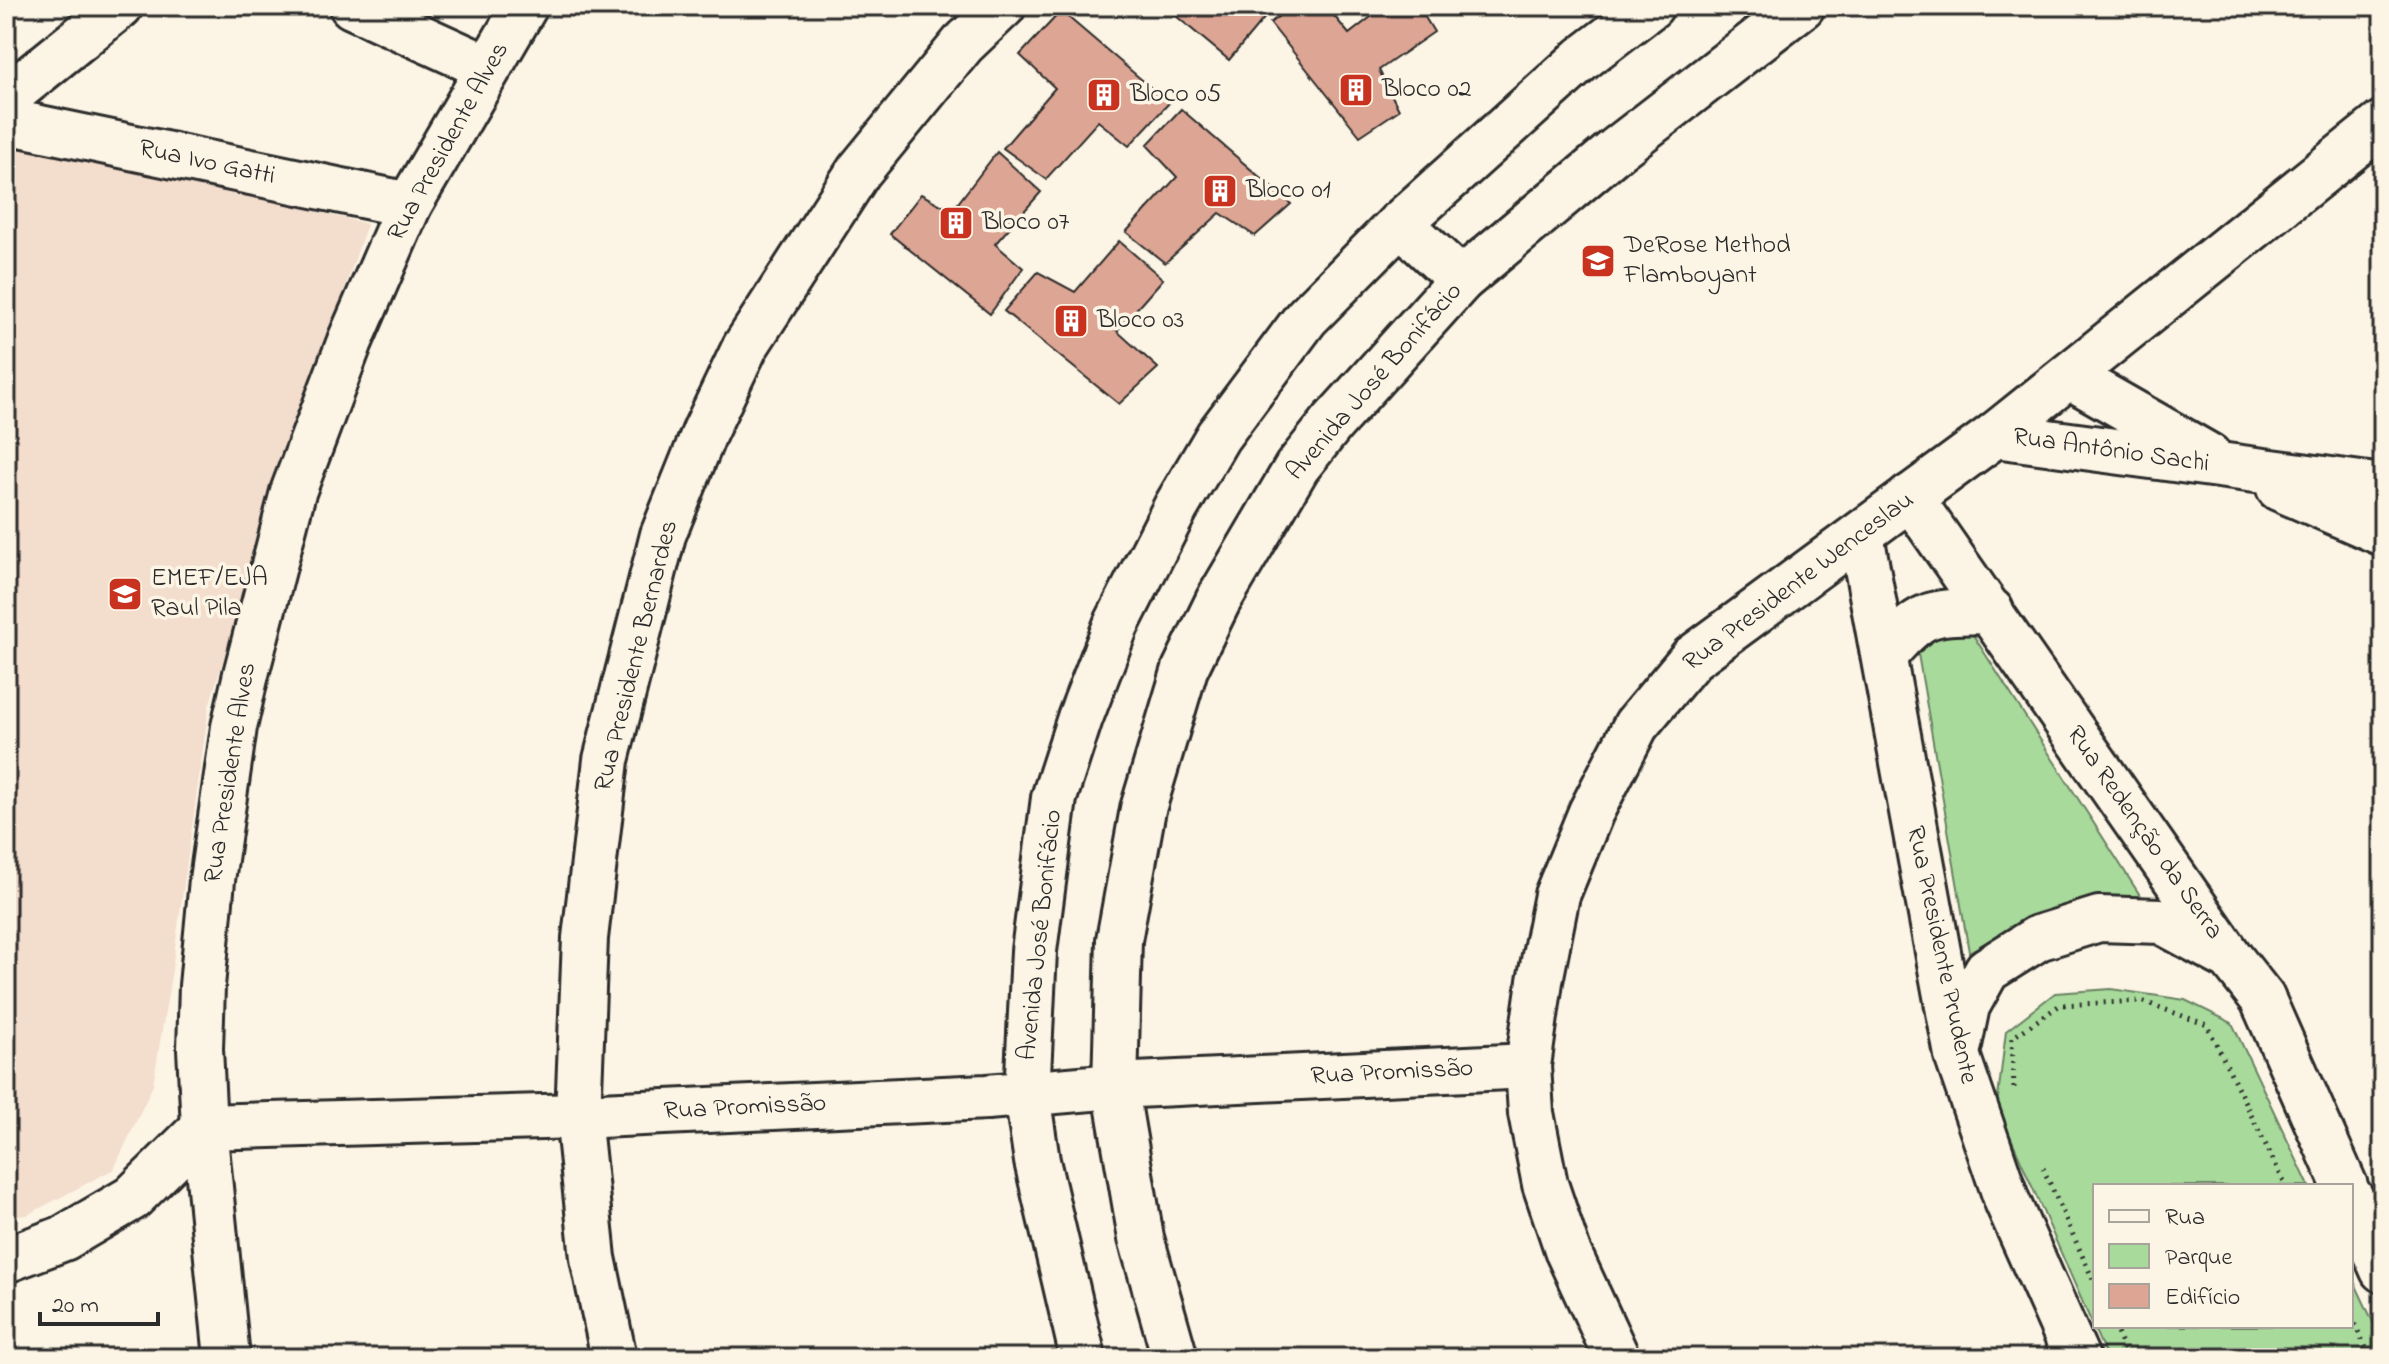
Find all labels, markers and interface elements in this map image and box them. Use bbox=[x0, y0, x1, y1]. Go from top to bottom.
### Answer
street label: Rua Presidente Alves bbox=[378, 35, 520, 249]
building icon: Bloco 02 bbox=[1337, 71, 1375, 109]
place label: Bloco 02 bbox=[1381, 71, 1472, 109]
building icon: Bloco 05 bbox=[1085, 76, 1123, 114]
place label: Bloco 05 bbox=[1129, 76, 1222, 114]
street label: Rua Ivo Gatti bbox=[135, 130, 279, 196]
building icon: Bloco 01 bbox=[1201, 172, 1239, 210]
place label: Bloco 01 bbox=[1245, 172, 1331, 210]
building icon: Bloco 07 bbox=[937, 204, 975, 242]
place label: Bloco 07 bbox=[981, 204, 1070, 242]
place label: DeRose Method Flamboyant bbox=[1623, 227, 1791, 295]
school or university icon: DeRose Method Flamboyant bbox=[1579, 242, 1617, 280]
street label: Avenida José Bonifácio bbox=[1278, 274, 1472, 490]
building icon: Bloco 03 bbox=[1052, 302, 1090, 340]
place label: Bloco 03 bbox=[1096, 302, 1184, 340]
street label: Rua Antônio Sachi bbox=[2010, 418, 2212, 484]
street label: Rua Presidente Wenceslau bbox=[1675, 482, 1923, 682]
street label: Rua Presidente Bernardes bbox=[585, 516, 689, 796]
place label: EMEF/EJA Raul Pila bbox=[151, 560, 268, 628]
school or university icon: EMEF/EJA Raul Pila bbox=[106, 575, 144, 613]
street label: Rua Presidente Alves bbox=[195, 660, 267, 886]
street label: Rua Redenção da Serra bbox=[2056, 718, 2232, 948]
street label: Avenida José Bonifácio bbox=[1009, 808, 1073, 1062]
street label: Rua Presidente Prudente bbox=[1895, 823, 1987, 1088]
street label: Rua Promissão bbox=[1310, 1050, 1474, 1096]
street label: Rua Promissão bbox=[663, 1085, 827, 1131]
legend bbox=[2093, 1184, 2353, 1328]
text: Rua bbox=[2165, 1201, 2205, 1236]
text: Parque bbox=[2165, 1241, 2232, 1276]
scale bar bbox=[40, 1276, 158, 1326]
text: Edifício bbox=[2165, 1281, 2240, 1316]
text: 20 m bbox=[52, 1289, 99, 1324]

